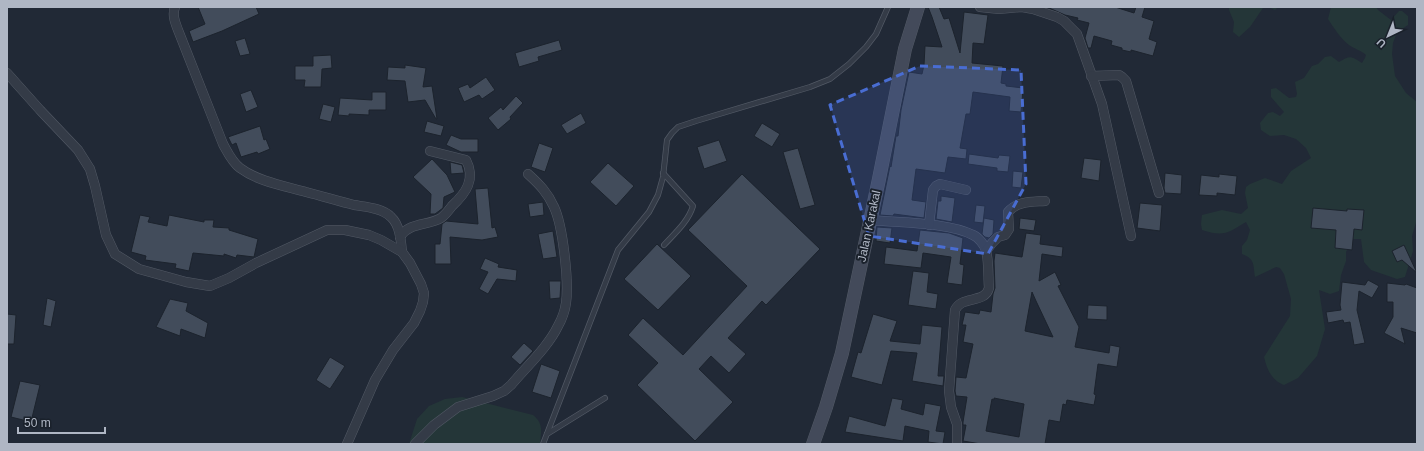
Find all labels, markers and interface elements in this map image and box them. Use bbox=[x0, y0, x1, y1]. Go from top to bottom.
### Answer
north arrow bbox=[1368, 16, 1408, 56]
text: U bbox=[1374, 36, 1388, 50]
street label: Jalan Karakal bbox=[855, 189, 883, 263]
scale bar bbox=[18, 409, 105, 435]
text: 50 m bbox=[24, 416, 51, 430]

